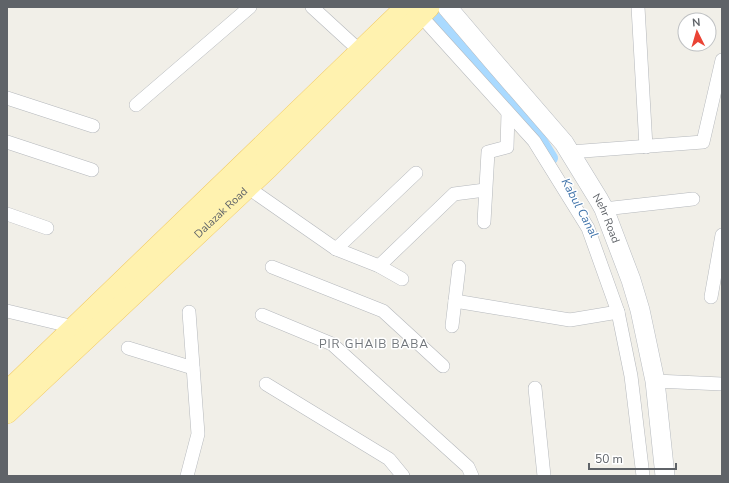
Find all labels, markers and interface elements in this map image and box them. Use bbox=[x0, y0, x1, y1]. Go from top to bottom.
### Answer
north arrow bbox=[677, 12, 717, 52]
text: N bbox=[691, 15, 701, 30]
water label: Kabul Canal bbox=[558, 175, 603, 241]
street label: Dalazak Road bbox=[191, 184, 251, 242]
street label: Nehr Road bbox=[589, 191, 623, 245]
district label: PIR GHAIB BABA bbox=[319, 336, 429, 352]
scale bar bbox=[589, 445, 676, 471]
text: 50 m bbox=[595, 451, 623, 467]

